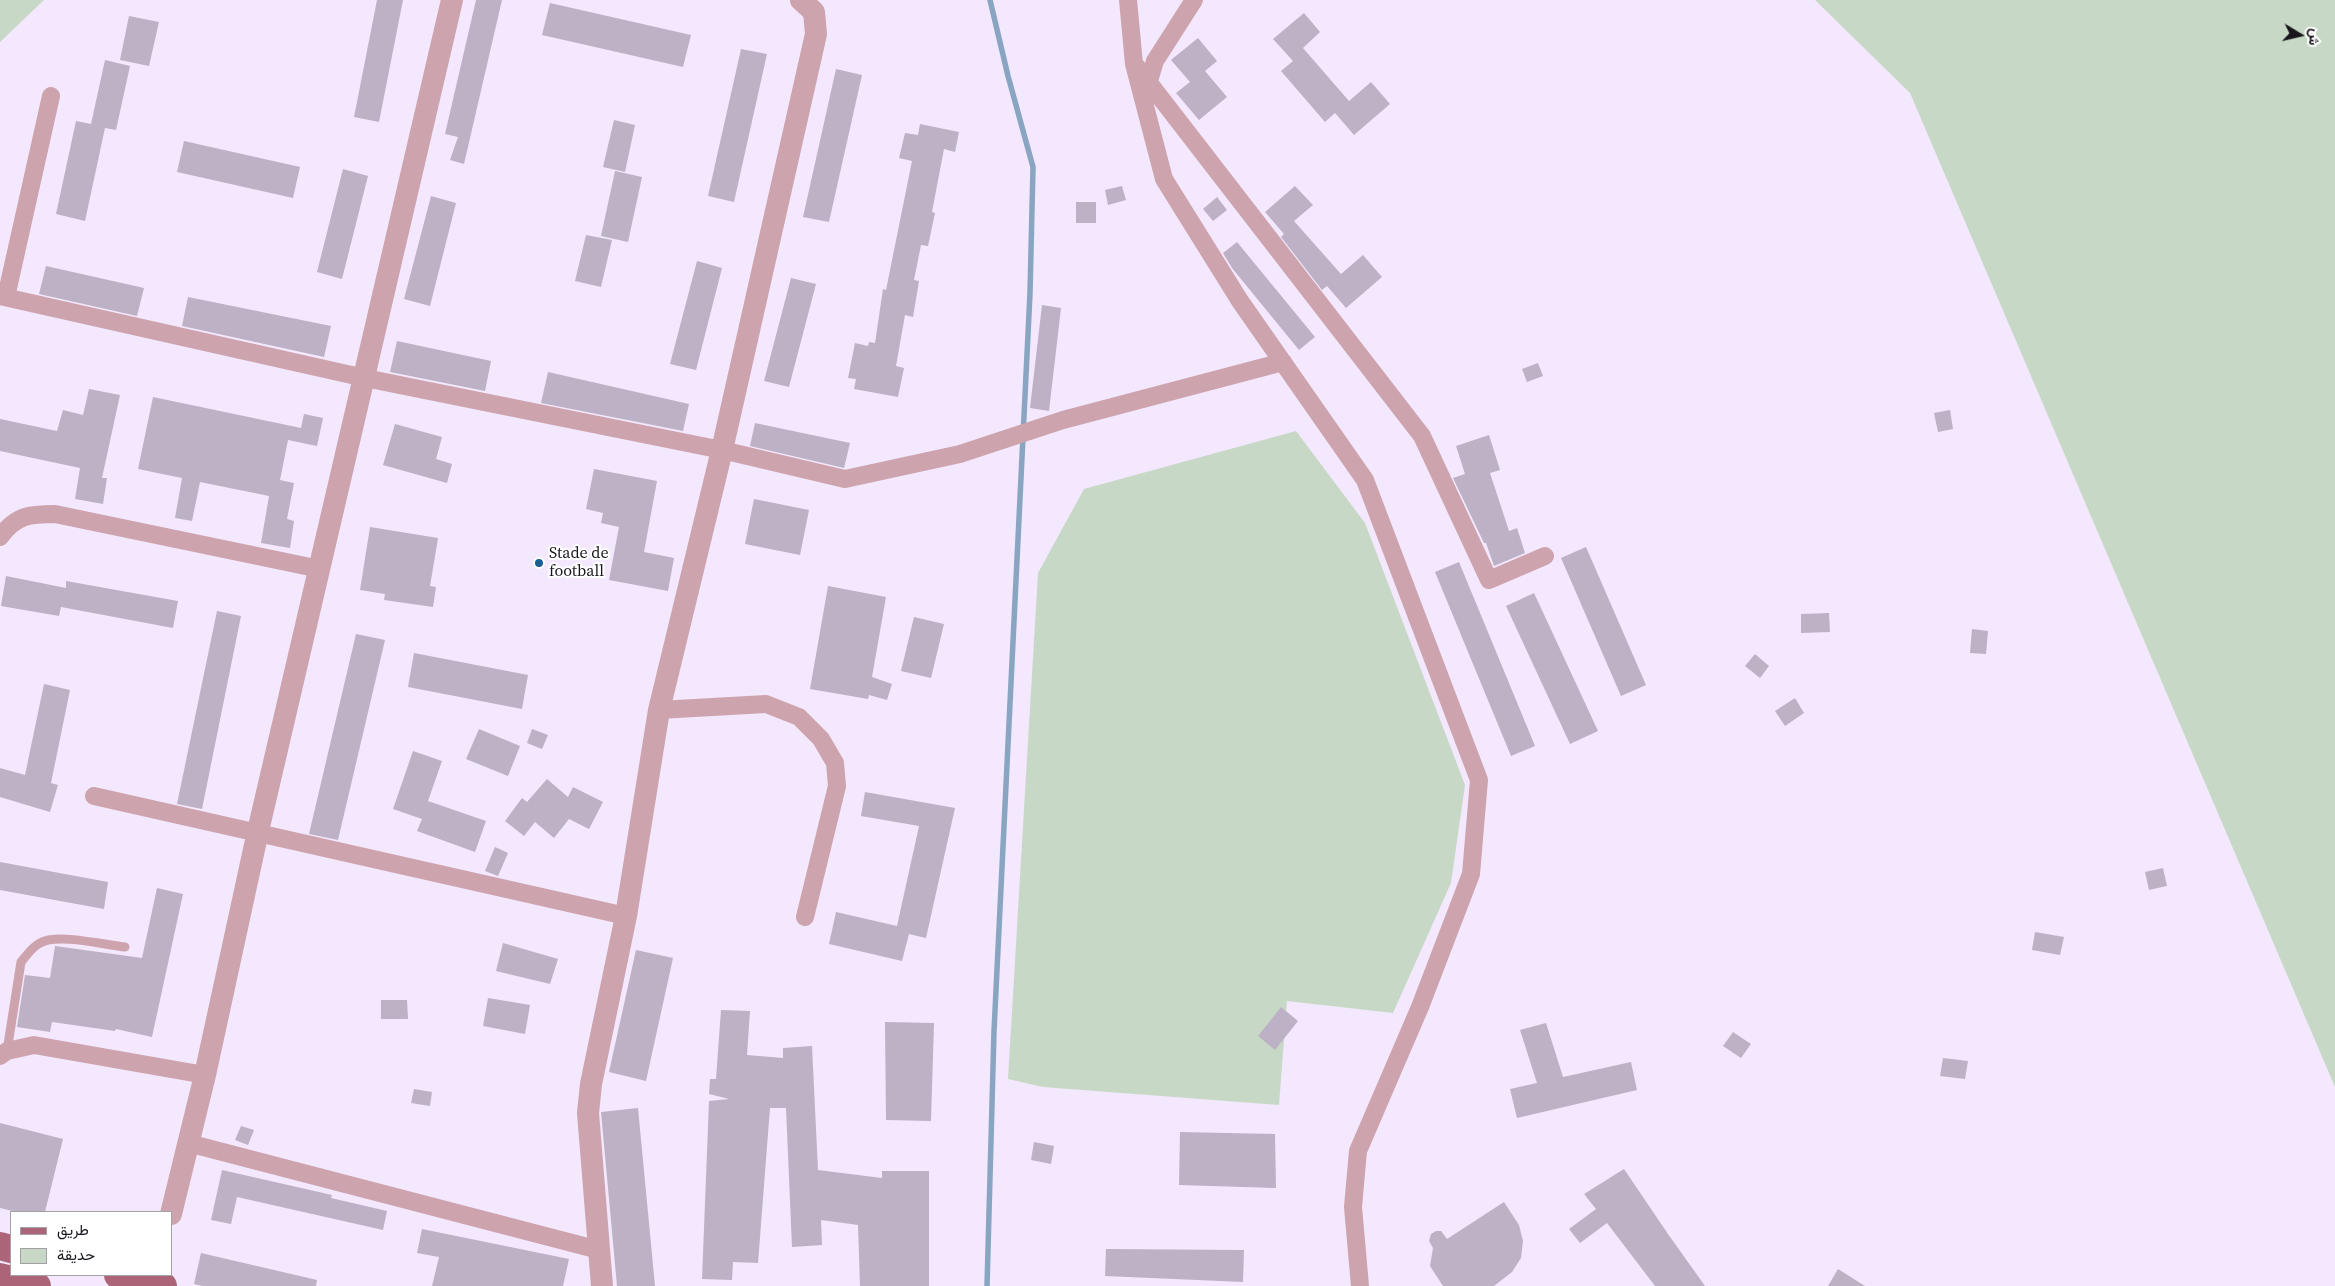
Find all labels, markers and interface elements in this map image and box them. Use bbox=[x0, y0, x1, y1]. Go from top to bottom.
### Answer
north arrow bbox=[2275, 10, 2325, 60]
text: ش bbox=[2304, 27, 2326, 47]
place label: Stade de football bbox=[549, 544, 609, 582]
marker: Stade de football bbox=[533, 557, 545, 569]
legend bbox=[10, 1211, 172, 1276]
text: طريق bbox=[57, 1219, 89, 1240]
text: حديقة bbox=[57, 1244, 95, 1265]

